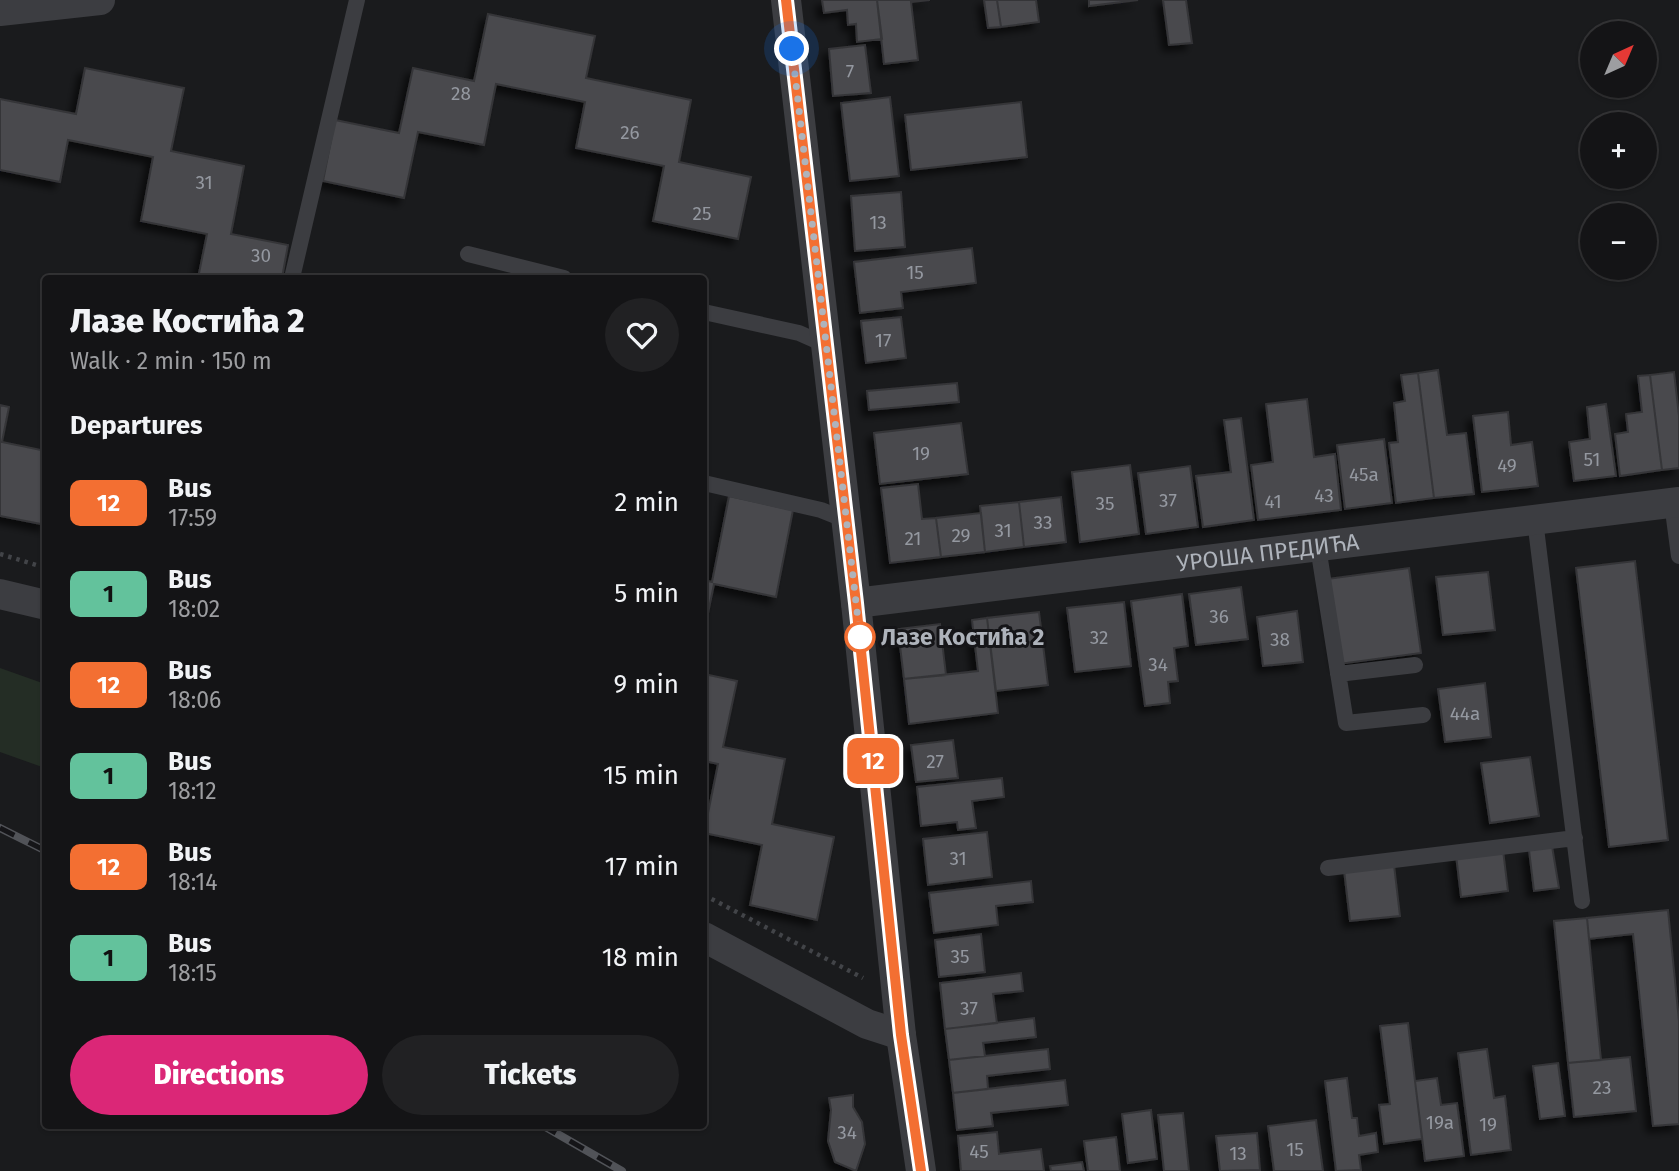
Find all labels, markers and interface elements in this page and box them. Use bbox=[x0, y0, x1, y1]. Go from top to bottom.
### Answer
north arrow bbox=[1580, 21, 1657, 98]
map controls bbox=[1580, 21, 1657, 280]
your location bbox=[774, 31, 809, 66]
house number: 7 bbox=[846, 60, 854, 83]
house number: 28 bbox=[451, 82, 471, 105]
button: + bbox=[1580, 112, 1657, 189]
house number: 26 bbox=[620, 121, 640, 144]
house number: 31 bbox=[195, 171, 213, 194]
house number: 25 bbox=[693, 202, 711, 225]
button: − bbox=[1580, 203, 1657, 280]
house number: 13 bbox=[869, 211, 887, 234]
house number: 30 bbox=[251, 244, 271, 267]
house number: 15 bbox=[906, 261, 924, 284]
button: heart bbox=[605, 298, 679, 372]
text: Лазе Костића 2 bbox=[70, 301, 304, 341]
house number: 17 bbox=[875, 329, 891, 352]
text: Walk · 2 min · 150 m bbox=[70, 347, 272, 375]
text: Departures bbox=[70, 410, 203, 441]
house number: 19 bbox=[912, 442, 930, 465]
house number: 51 bbox=[1584, 448, 1600, 471]
house number: 49 bbox=[1497, 454, 1517, 477]
house number: 45a bbox=[1349, 463, 1379, 486]
text: Bus bbox=[168, 473, 211, 504]
house number: 43 bbox=[1314, 484, 1334, 507]
text: 2 min bbox=[614, 487, 679, 518]
text: 12 bbox=[97, 489, 120, 517]
house number: 37 bbox=[1159, 489, 1177, 512]
house number: 41 bbox=[1264, 490, 1282, 513]
house number: 35 bbox=[1095, 492, 1115, 515]
text: 17:59 bbox=[168, 504, 217, 532]
house number: 33 bbox=[1034, 511, 1052, 534]
house number: 31 bbox=[994, 519, 1012, 542]
house number: 29 bbox=[951, 524, 971, 547]
house number: 21 bbox=[904, 527, 922, 550]
street label: УРОША ПРЕДИЋА bbox=[1175, 527, 1361, 577]
text: Bus bbox=[168, 564, 211, 595]
text: 5 min bbox=[614, 578, 679, 609]
text: 1 bbox=[103, 580, 114, 608]
text: 18:02 bbox=[168, 595, 220, 623]
house number: 36 bbox=[1209, 605, 1229, 628]
marker: Лазе Костића 2 bbox=[845, 622, 875, 652]
place label: Лазе Костића 2 bbox=[881, 623, 1044, 651]
house number: 32 bbox=[1090, 626, 1108, 649]
house number: 38 bbox=[1270, 628, 1290, 651]
house number: 34 bbox=[1148, 653, 1168, 676]
text: Bus bbox=[168, 655, 211, 686]
text: 9 min bbox=[614, 669, 679, 700]
text: 12 bbox=[97, 671, 120, 699]
text: 18:06 bbox=[168, 686, 221, 714]
house number: 44a bbox=[1450, 702, 1480, 725]
line badge: 12 bbox=[842, 738, 904, 784]
text: Bus bbox=[168, 746, 211, 777]
text: 12 bbox=[861, 747, 885, 775]
house number: 27 bbox=[926, 750, 944, 773]
text: 15 min bbox=[603, 760, 679, 791]
text: 1 bbox=[103, 762, 114, 790]
text: 18:12 bbox=[168, 777, 217, 805]
text: Bus bbox=[168, 837, 211, 868]
house number: 31 bbox=[949, 847, 967, 870]
text: 17 min bbox=[604, 851, 679, 882]
text: 12 bbox=[97, 853, 120, 881]
text: 18:14 bbox=[168, 868, 217, 896]
text: Bus bbox=[168, 928, 211, 959]
text: 18 min bbox=[602, 942, 679, 973]
text: 1 bbox=[103, 944, 114, 972]
house number: 35 bbox=[950, 945, 970, 968]
text: 18:15 bbox=[168, 959, 217, 987]
house number: 37 bbox=[960, 997, 978, 1020]
button: Directions bbox=[70, 1035, 368, 1115]
button: Tickets bbox=[382, 1035, 679, 1115]
house number: 23 bbox=[1593, 1076, 1611, 1099]
house number: 19a bbox=[1426, 1111, 1454, 1134]
house number: 19 bbox=[1479, 1113, 1497, 1136]
house number: 34 bbox=[837, 1121, 857, 1144]
house number: 15 bbox=[1286, 1138, 1304, 1161]
house number: 45 bbox=[969, 1140, 989, 1163]
house number: 13 bbox=[1229, 1142, 1247, 1165]

